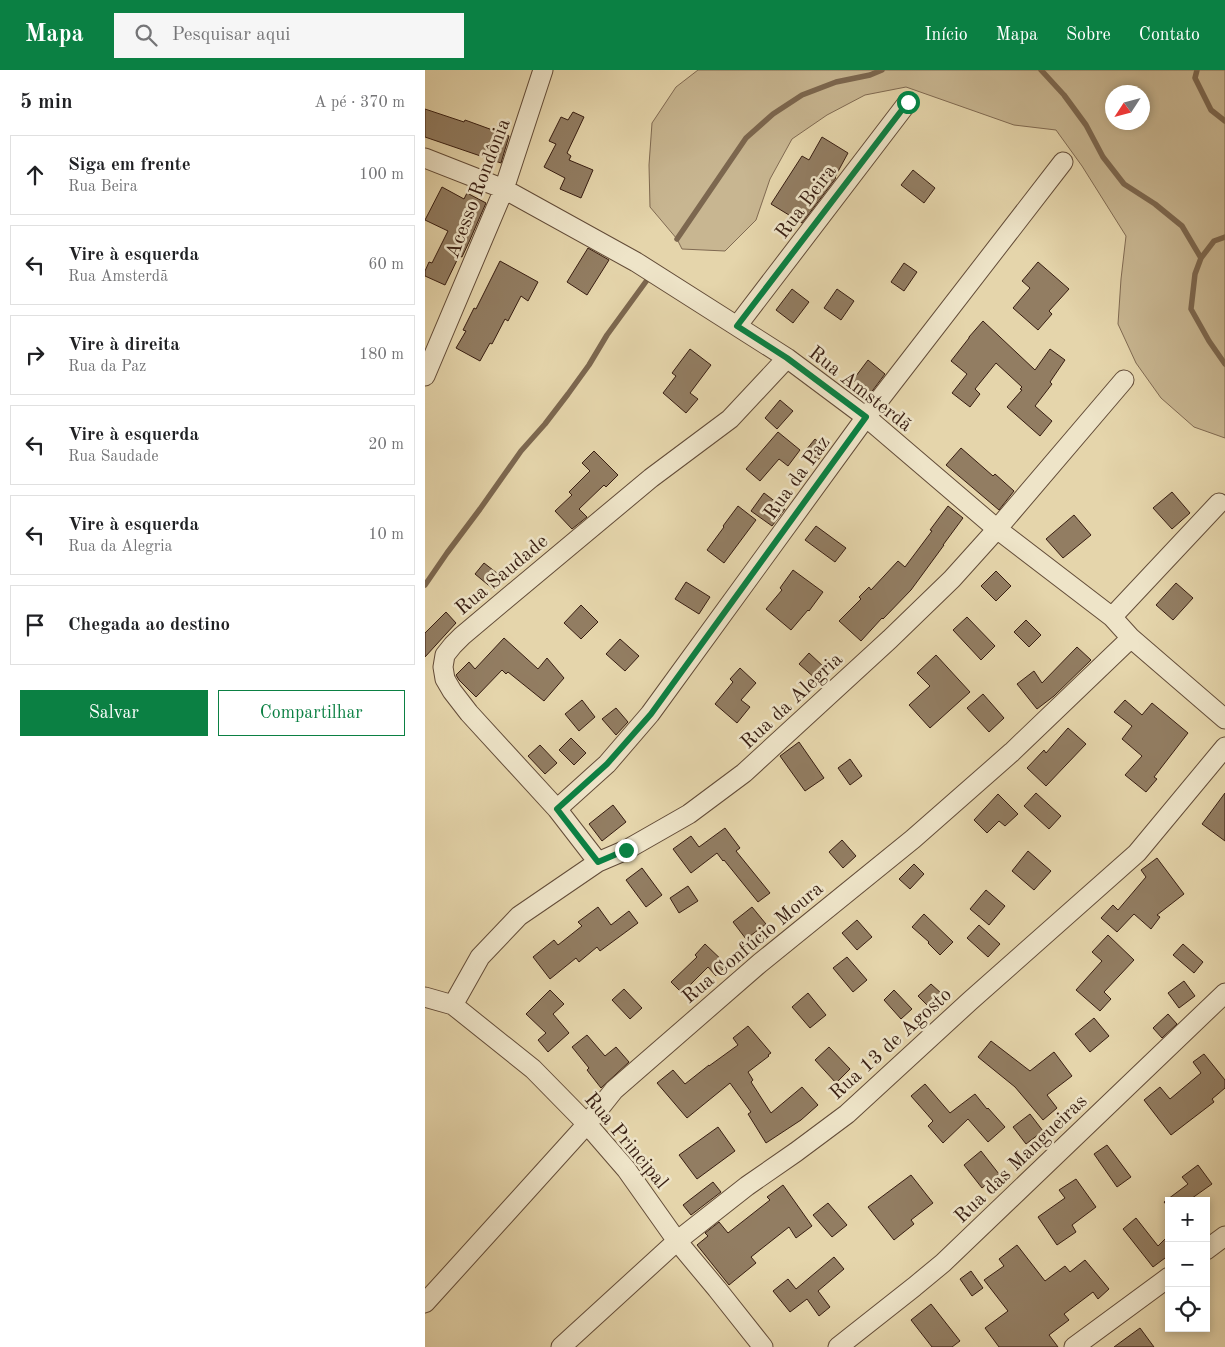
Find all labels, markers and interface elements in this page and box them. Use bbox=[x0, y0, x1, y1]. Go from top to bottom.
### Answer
search box bbox=[114, 13, 464, 58]
icon: search bbox=[132, 21, 160, 49]
text: Mapa bbox=[25, 23, 84, 47]
text: Pesquisar aqui bbox=[172, 26, 291, 45]
text: Início bbox=[924, 26, 968, 44]
text: Mapa bbox=[996, 26, 1038, 44]
text: Sobre bbox=[1066, 26, 1111, 44]
text: Contato bbox=[1139, 26, 1200, 44]
north arrow bbox=[1105, 85, 1150, 130]
route start bbox=[897, 91, 920, 114]
text: 5 min bbox=[20, 92, 73, 113]
text: A pé · 370 m bbox=[314, 95, 405, 111]
street label: Acesso Rondônia bbox=[443, 116, 515, 261]
text: Siga em frente bbox=[68, 156, 191, 175]
icon: ahead bbox=[21, 161, 49, 189]
street label: Rua Beira bbox=[772, 161, 841, 243]
text: 100 m bbox=[359, 167, 404, 183]
text: Rua Beira bbox=[68, 179, 138, 195]
text: Vire à esquerda bbox=[68, 246, 199, 265]
icon: left bbox=[21, 251, 49, 279]
text: 60 m bbox=[368, 257, 404, 273]
text: Rua Amsterdã bbox=[68, 269, 168, 285]
text: Vire à direita bbox=[68, 336, 180, 355]
icon: right bbox=[21, 341, 49, 369]
street label: Rua Amsterdã bbox=[804, 343, 915, 436]
text: 180 m bbox=[359, 347, 404, 363]
text: Rua da Paz bbox=[68, 359, 146, 375]
text: Vire à esquerda bbox=[68, 426, 199, 445]
icon: left bbox=[21, 431, 49, 459]
street label: Rua da Paz bbox=[761, 433, 834, 524]
text: 20 m bbox=[368, 437, 404, 453]
text: Rua Saudade bbox=[68, 449, 159, 465]
text: Vire à esquerda bbox=[68, 516, 199, 535]
icon: left bbox=[21, 521, 49, 549]
text: 10 m bbox=[368, 527, 404, 543]
street label: Rua Saudade bbox=[452, 531, 552, 620]
text: Rua da Alegria bbox=[68, 539, 172, 555]
icon: arrive bbox=[21, 611, 49, 639]
text: Chegada ao destino bbox=[68, 616, 230, 635]
street label: Rua da Alegria bbox=[738, 650, 847, 753]
button: Salvar bbox=[20, 690, 208, 736]
button: Compartilhar bbox=[218, 690, 405, 736]
route end bbox=[615, 839, 638, 862]
street label: Rua Confúcio Moura bbox=[679, 879, 828, 1008]
street label: Rua 13 de Agosto bbox=[827, 985, 956, 1104]
street label: Rua Principal bbox=[580, 1090, 671, 1193]
street label: Rua das Mangueiras bbox=[951, 1091, 1091, 1228]
map controls bbox=[1165, 1197, 1210, 1332]
button: + bbox=[1165, 1197, 1210, 1242]
button: − bbox=[1165, 1242, 1210, 1287]
button: locate bbox=[1165, 1287, 1210, 1332]

